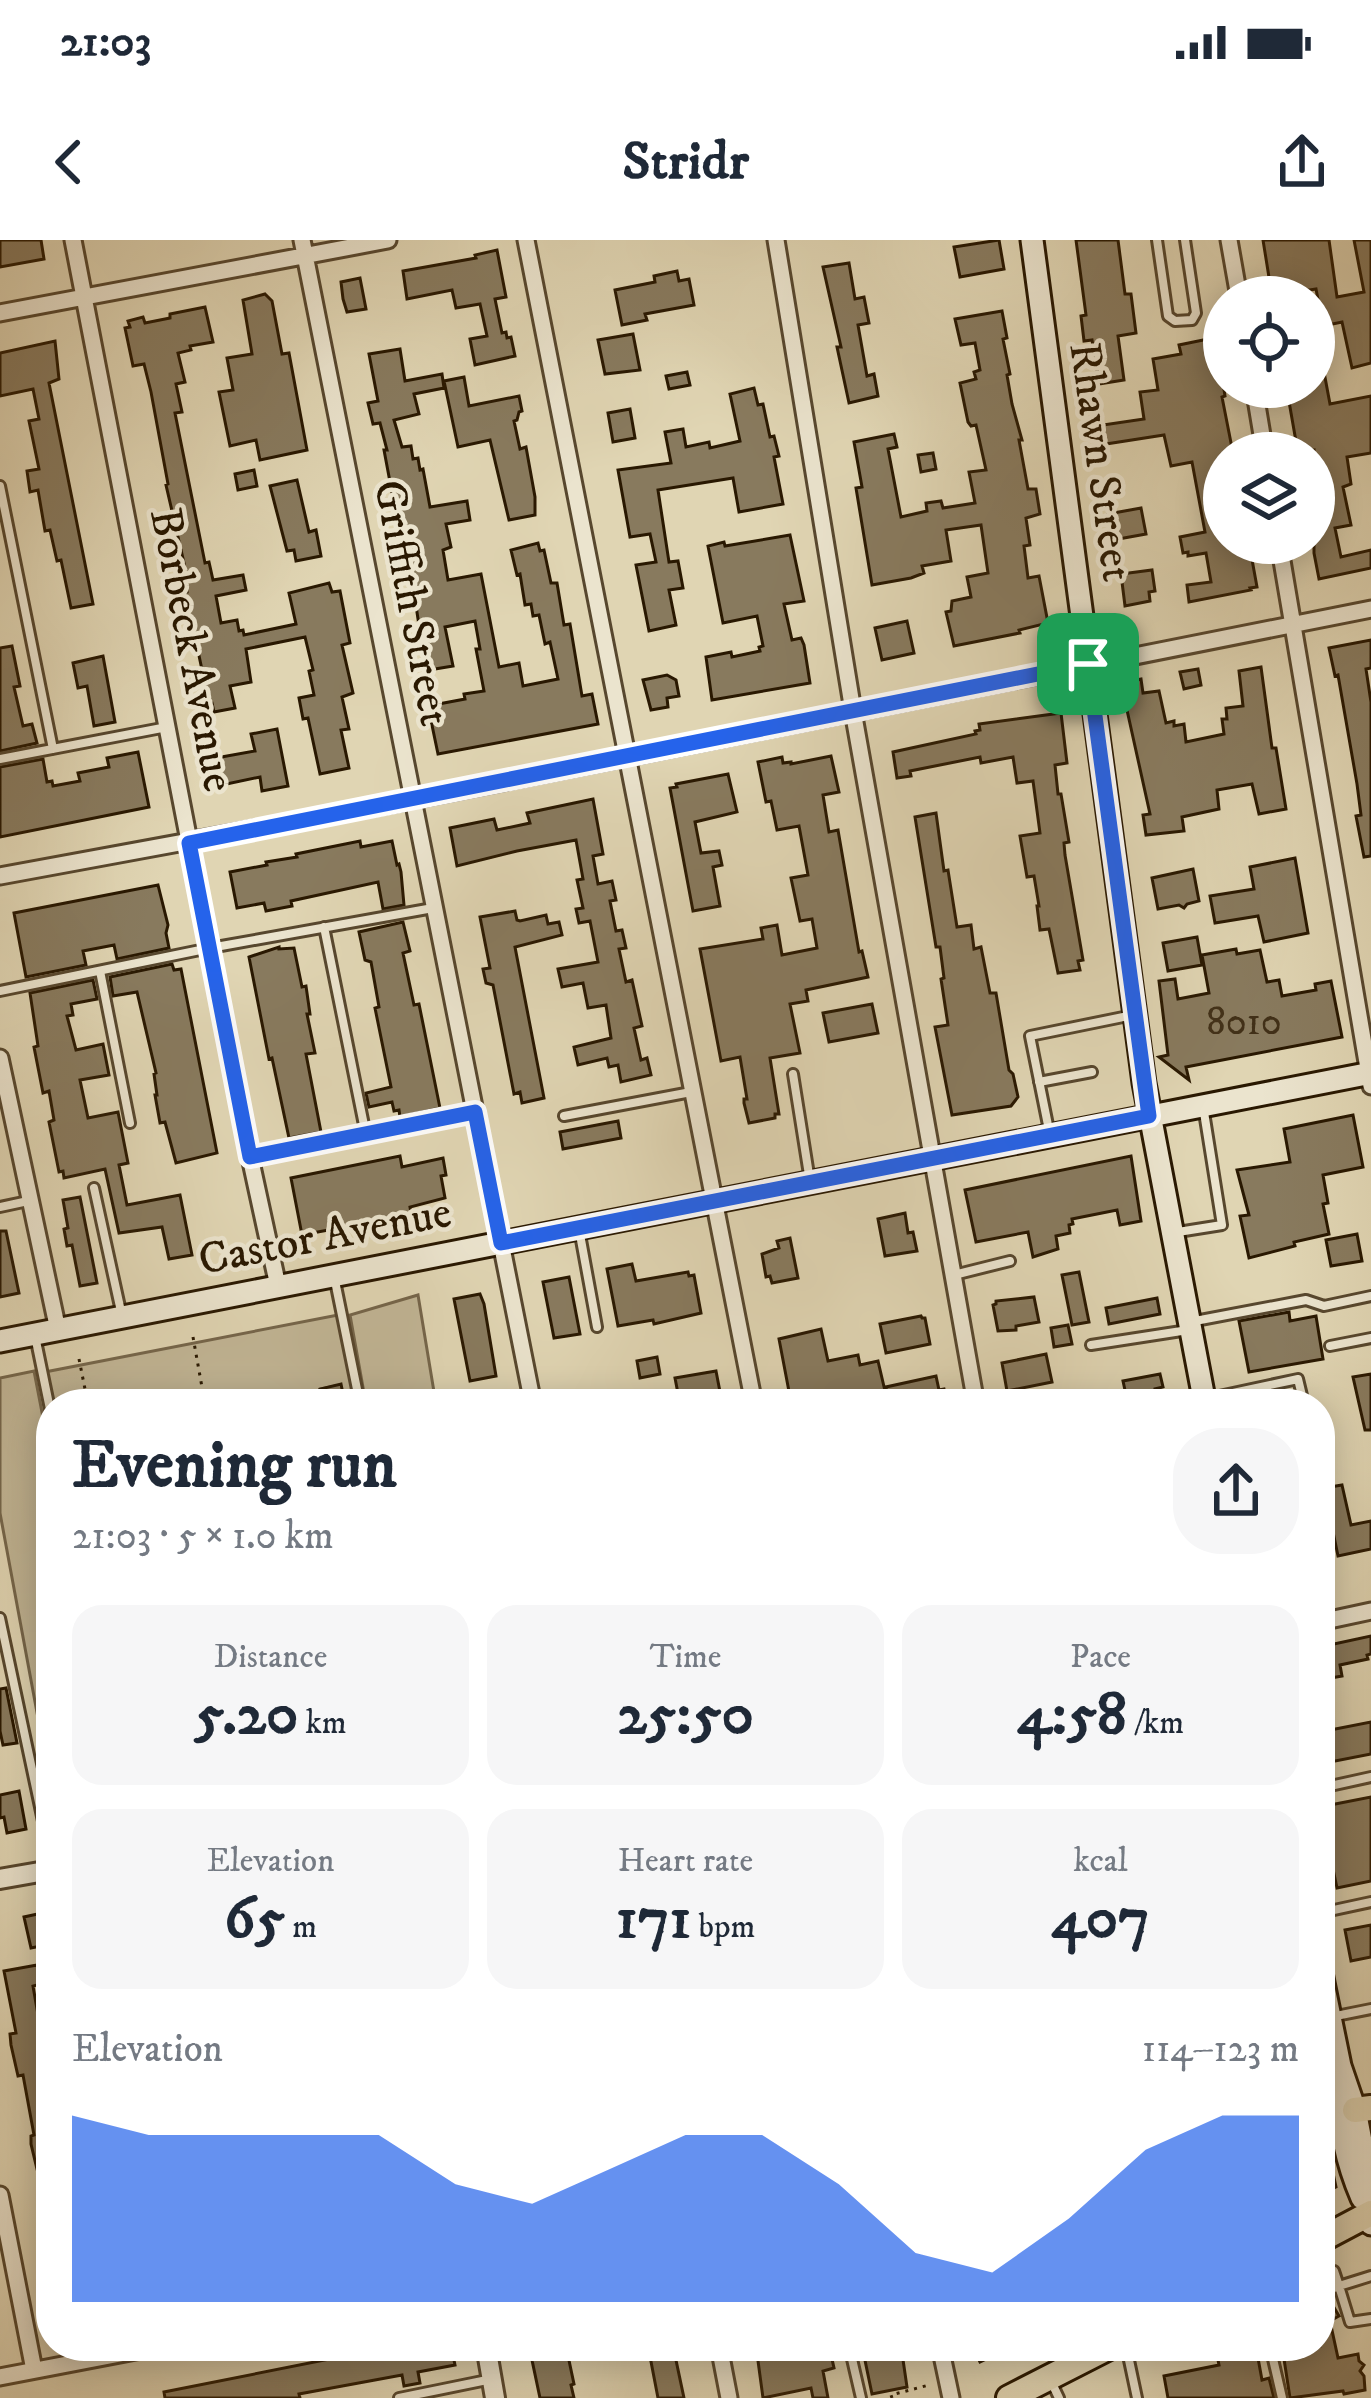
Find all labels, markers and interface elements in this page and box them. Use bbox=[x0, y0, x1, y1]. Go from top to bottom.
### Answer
text: 21:03 bbox=[60, 14, 151, 70]
icon: back bbox=[36, 129, 102, 195]
text: Stridr bbox=[622, 129, 749, 196]
icon: share bbox=[1269, 129, 1335, 195]
map controls bbox=[1203, 276, 1335, 564]
button: locate bbox=[1203, 276, 1335, 408]
street label: Rhawn Street bbox=[1056, 339, 1144, 585]
button: layers bbox=[1203, 432, 1335, 564]
street label: Griffith Street bbox=[360, 475, 462, 731]
street label: Borbeck Avenue bbox=[136, 503, 246, 797]
pin bbox=[1037, 613, 1139, 715]
icon: arrive bbox=[1055, 631, 1121, 697]
house number: 8010 bbox=[1206, 998, 1282, 1047]
street label: Castor Avenue bbox=[194, 1185, 456, 1289]
text: Evening run bbox=[72, 1426, 397, 1508]
button: share bbox=[1173, 1428, 1299, 1554]
text: 21:03 · 5 × 1.0 km bbox=[72, 1512, 334, 1561]
text: Distance bbox=[214, 1637, 327, 1678]
text: Time bbox=[650, 1637, 721, 1678]
text: Pace bbox=[1070, 1637, 1131, 1678]
text: 5.20 bbox=[194, 1678, 298, 1753]
text: 25:50 bbox=[617, 1678, 754, 1753]
text: 4:58 bbox=[1017, 1678, 1127, 1753]
text: km bbox=[298, 1703, 347, 1744]
text: /km bbox=[1127, 1703, 1184, 1744]
text: Elevation bbox=[207, 1841, 334, 1882]
text: Heart rate bbox=[618, 1841, 753, 1882]
text: kcal bbox=[1073, 1841, 1128, 1882]
text: 65 bbox=[224, 1882, 285, 1957]
text: 171 bbox=[616, 1882, 691, 1957]
text: 407 bbox=[1051, 1882, 1150, 1957]
text: m bbox=[285, 1907, 317, 1948]
text: bpm bbox=[691, 1907, 755, 1948]
text: Elevation bbox=[72, 2025, 223, 2074]
text: 114–123 m bbox=[1142, 2025, 1299, 2074]

